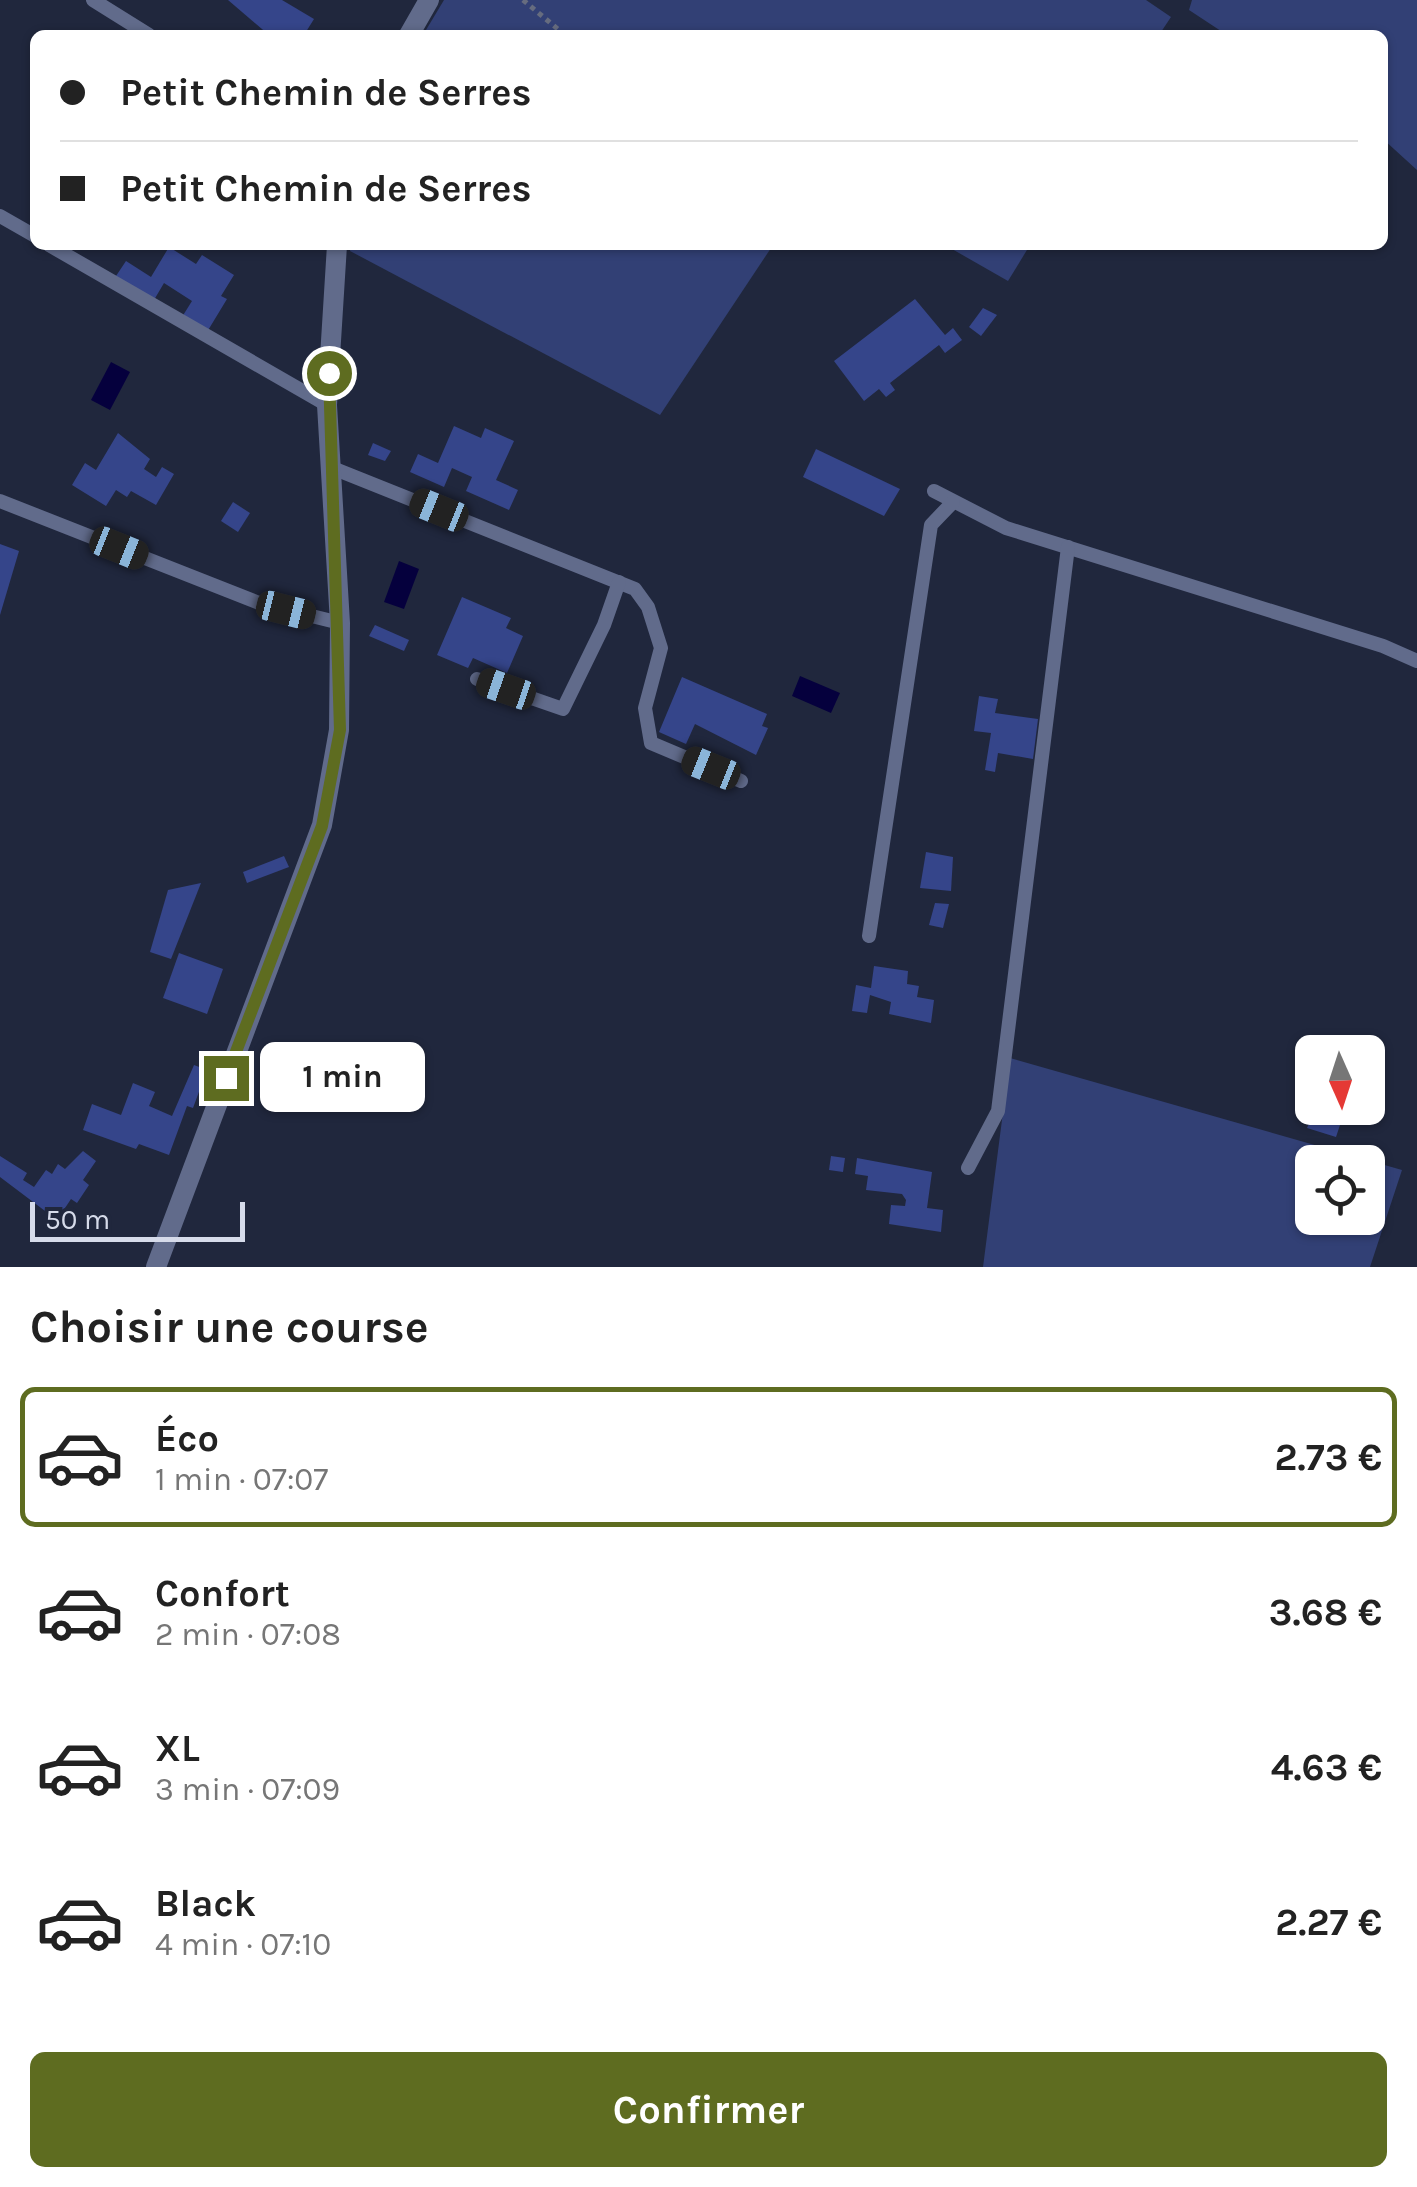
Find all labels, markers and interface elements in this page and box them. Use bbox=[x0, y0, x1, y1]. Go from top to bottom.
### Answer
text: Petit Chemin de Serres bbox=[120, 70, 531, 115]
text: Petit Chemin de Serres bbox=[120, 166, 531, 211]
route start bbox=[307, 351, 352, 396]
car bbox=[406, 485, 472, 535]
car bbox=[86, 523, 152, 573]
car bbox=[253, 588, 319, 632]
car bbox=[473, 665, 539, 713]
car bbox=[678, 743, 744, 793]
north arrow bbox=[1295, 1035, 1385, 1125]
map controls bbox=[1295, 1035, 1385, 1235]
callout: 1 min bbox=[261, 1043, 426, 1113]
route end bbox=[204, 1056, 249, 1101]
text: 1 min bbox=[302, 1058, 383, 1095]
button: locate bbox=[1295, 1145, 1385, 1235]
scale bar bbox=[30, 1197, 245, 1242]
text: 50 m bbox=[45, 1203, 110, 1236]
text: Choisir une course bbox=[30, 1301, 429, 1353]
icon: car bbox=[35, 1412, 125, 1502]
text: Éco bbox=[155, 1416, 219, 1461]
text: 2.73 € bbox=[1275, 1435, 1382, 1480]
text: 1 min · 07:07 bbox=[155, 1461, 328, 1498]
icon: car bbox=[35, 1567, 125, 1657]
text: Confort bbox=[155, 1571, 290, 1616]
text: 3.68 € bbox=[1269, 1590, 1382, 1635]
text: 2 min · 07:08 bbox=[155, 1616, 341, 1653]
icon: car bbox=[35, 1722, 125, 1812]
text: XL bbox=[155, 1726, 200, 1771]
text: 4.63 € bbox=[1271, 1745, 1382, 1790]
text: 3 min · 07:09 bbox=[155, 1771, 340, 1808]
icon: car bbox=[35, 1877, 125, 1967]
text: Black bbox=[155, 1881, 256, 1926]
text: 2.27 € bbox=[1275, 1900, 1382, 1945]
text: 4 min · 07:10 bbox=[155, 1926, 331, 1963]
button: Confirmer bbox=[30, 2052, 1387, 2167]

